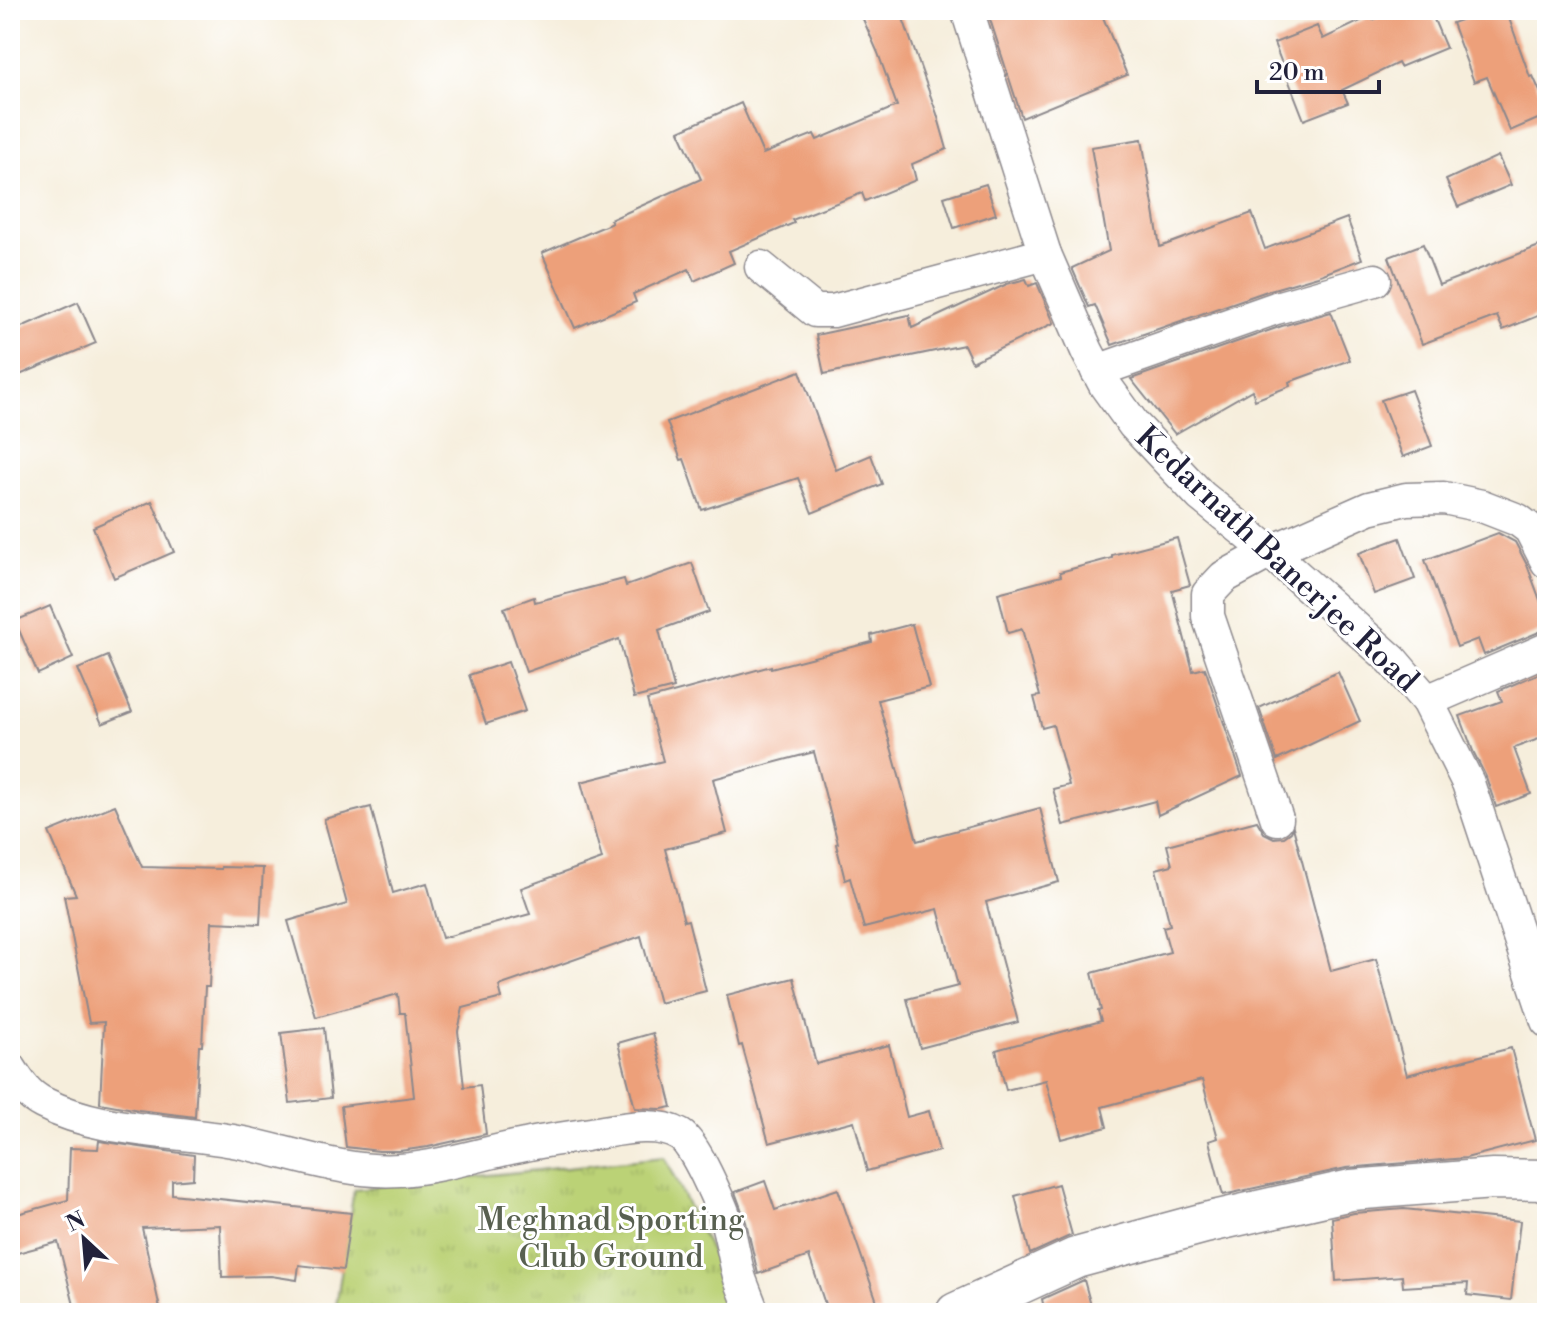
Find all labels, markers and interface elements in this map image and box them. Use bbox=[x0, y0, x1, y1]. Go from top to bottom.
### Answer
scale bar bbox=[1257, 44, 1379, 94]
text: 20 m bbox=[1269, 58, 1325, 88]
street label: Kedarnath Banerjee Road bbox=[1127, 417, 1427, 701]
north arrow bbox=[44, 1199, 124, 1279]
park label: Meghnad Sporting Club Ground bbox=[477, 1200, 745, 1277]
text: N bbox=[62, 1206, 90, 1238]

